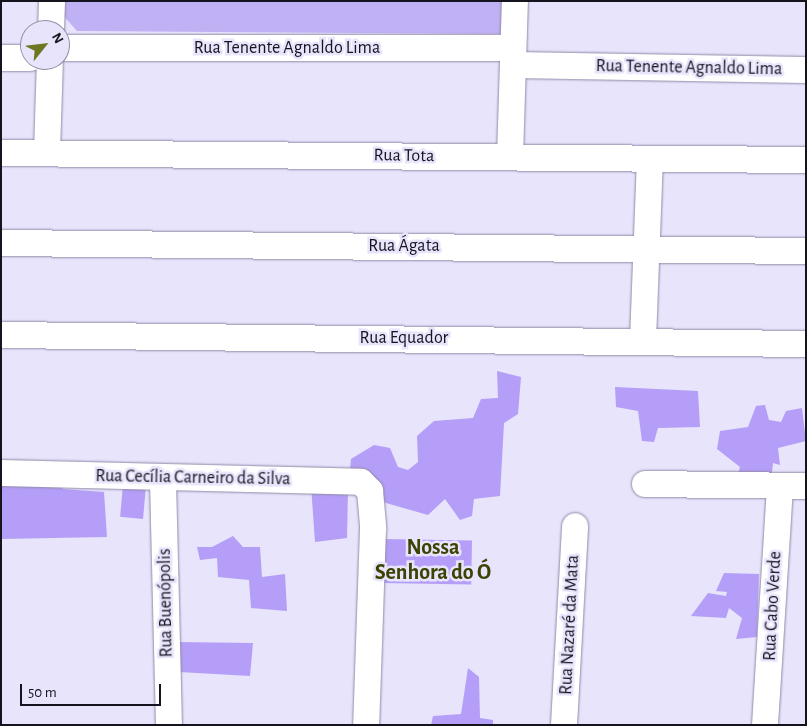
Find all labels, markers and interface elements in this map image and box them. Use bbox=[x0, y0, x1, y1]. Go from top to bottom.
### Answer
north arrow bbox=[20, 20, 70, 70]
text: N bbox=[49, 31, 66, 46]
street label: Rua Tenente Agnaldo Lima bbox=[194, 37, 380, 59]
street label: Rua Tenente Agnaldo Lima bbox=[596, 56, 782, 80]
street label: Rua Tota bbox=[374, 145, 434, 167]
street label: Rua Ágata bbox=[368, 235, 440, 257]
street label: Rua Equador bbox=[360, 327, 448, 349]
street label: Rua Cecília Carneiro da Silva bbox=[95, 465, 291, 491]
district label: Nossa Senhora do Ó bbox=[375, 534, 491, 586]
street label: Rua Buenópolis bbox=[154, 548, 178, 658]
street label: Rua Cabo Verde bbox=[759, 551, 787, 661]
street label: Rua Nazaré da Mata bbox=[556, 555, 584, 695]
scale bar bbox=[22, 674, 164, 706]
text: 50 m bbox=[28, 685, 57, 700]

